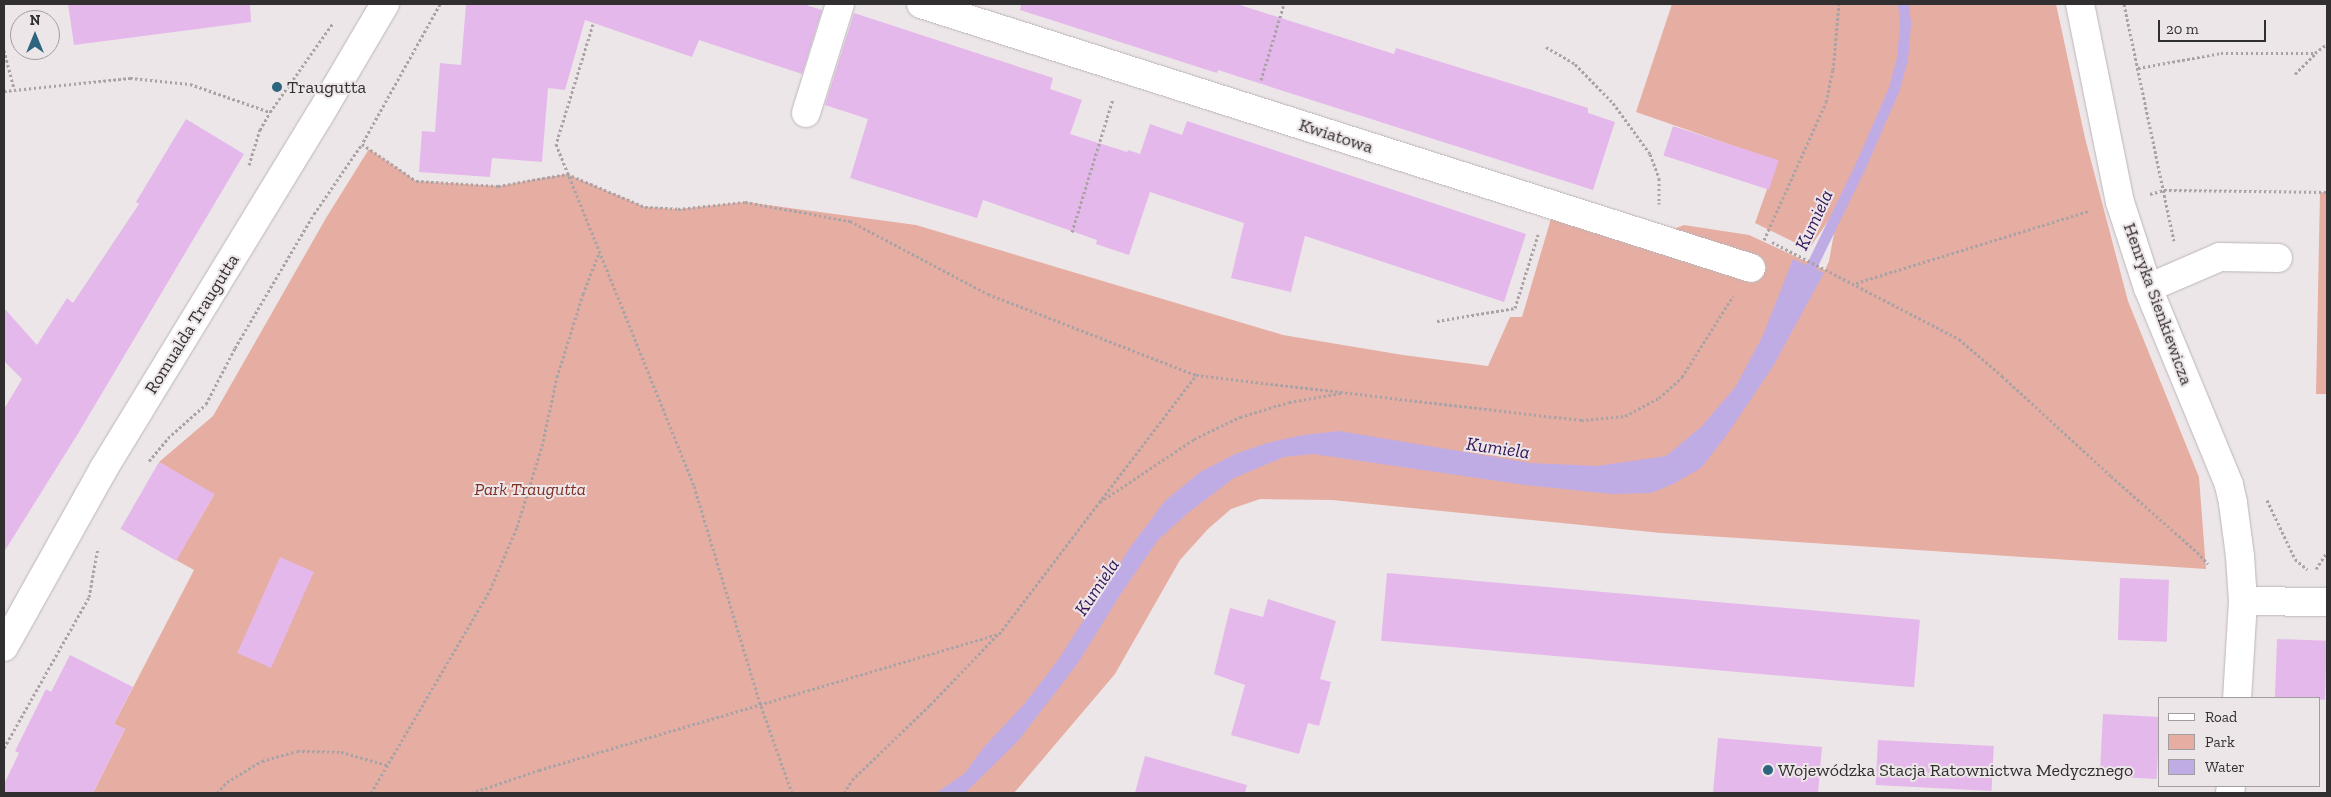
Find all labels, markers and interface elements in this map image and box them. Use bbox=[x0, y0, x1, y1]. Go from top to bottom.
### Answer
north arrow bbox=[10, 10, 60, 60]
scale bar bbox=[2161, 10, 2268, 42]
text: N bbox=[30, 12, 40, 29]
text: 20 m bbox=[2166, 20, 2199, 38]
place label: Traugutta bbox=[287, 76, 366, 98]
marker: Traugutta bbox=[271, 81, 283, 93]
street label: Kwiatowa bbox=[1296, 114, 1376, 158]
water label: Kumiela bbox=[1790, 186, 1838, 254]
street label: Henryka Sienkiewicza bbox=[2119, 220, 2197, 388]
street label: Romualda Traugutta bbox=[140, 250, 244, 398]
water label: Kumiela bbox=[1465, 432, 1531, 464]
park label: Park Traugutta bbox=[474, 478, 586, 500]
water label: Kumiela bbox=[1070, 554, 1124, 620]
legend bbox=[2158, 697, 2321, 787]
text: Road bbox=[2205, 708, 2237, 726]
text: Park bbox=[2205, 733, 2235, 751]
text: Water bbox=[2205, 758, 2245, 776]
place label: Wojewódzka Stacja Ratownictwa Medycznego bbox=[1778, 759, 2133, 781]
marker: Wojewódzka Stacja Ratownictwa Medycznego bbox=[1762, 764, 1774, 776]

